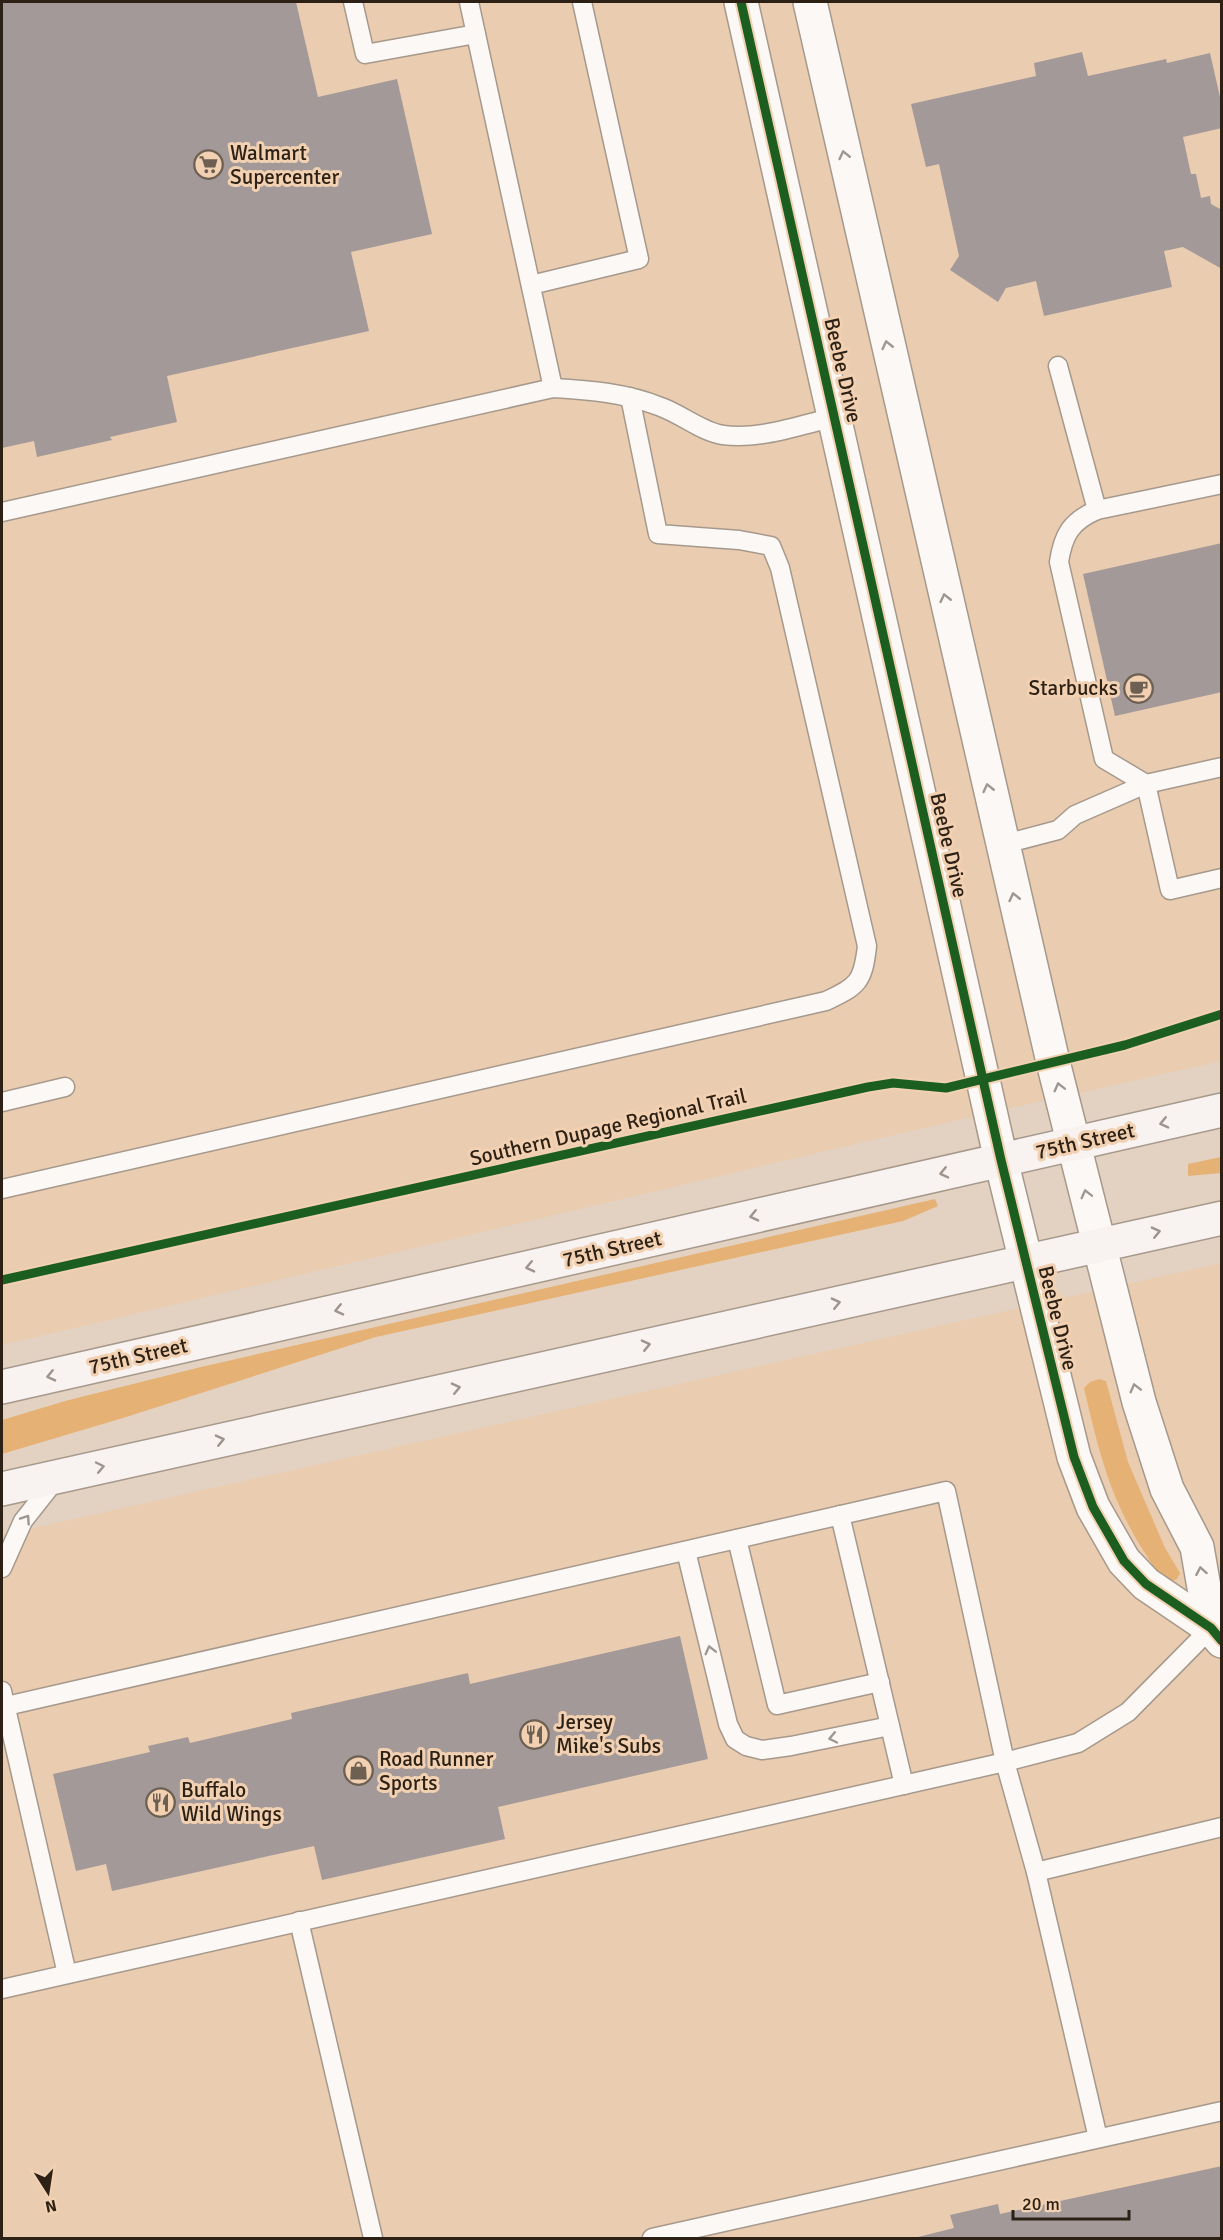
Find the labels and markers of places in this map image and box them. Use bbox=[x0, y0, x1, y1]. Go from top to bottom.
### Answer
place label: Walmart Supercenter bbox=[230, 140, 340, 190]
supermarket icon: Walmart Supercenter bbox=[193, 149, 225, 181]
cafe icon: Starbucks bbox=[1123, 672, 1155, 704]
place label: Starbucks bbox=[1028, 675, 1118, 701]
place label: Jersey Mike's Subs bbox=[556, 1709, 661, 1759]
restaurant icon: Jersey Mike's Subs bbox=[519, 1718, 551, 1750]
place label: Road Runner Sports bbox=[379, 1746, 494, 1796]
shop icon: Road Runner Sports bbox=[342, 1755, 374, 1787]
place label: Buffalo Wild Wings bbox=[181, 1777, 282, 1827]
restaurant icon: Buffalo Wild Wings bbox=[144, 1786, 176, 1818]

